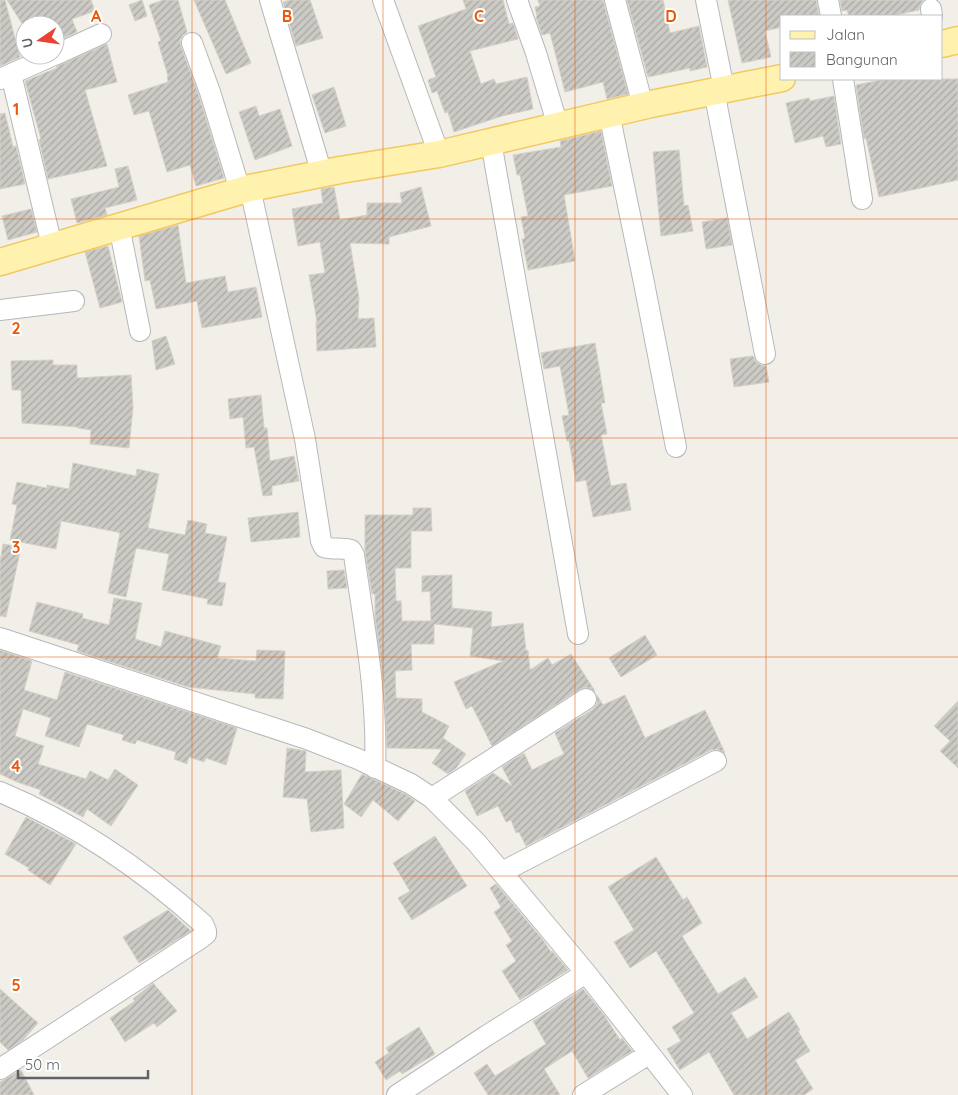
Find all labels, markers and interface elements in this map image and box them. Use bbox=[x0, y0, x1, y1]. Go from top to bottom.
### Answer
text: A bbox=[91, 6, 102, 26]
text: B bbox=[282, 6, 292, 26]
text: C bbox=[474, 6, 484, 26]
text: D bbox=[665, 6, 677, 26]
north arrow bbox=[15, 15, 65, 65]
legend bbox=[780, 15, 943, 80]
text: Jalan bbox=[826, 25, 865, 44]
text: U bbox=[17, 36, 37, 50]
text: Bangunan bbox=[826, 50, 898, 69]
text: 1 bbox=[13, 99, 19, 119]
text: 2 bbox=[11, 318, 21, 338]
text: 3 bbox=[12, 537, 20, 557]
text: 4 bbox=[11, 756, 21, 776]
text: 5 bbox=[11, 975, 21, 995]
scale bar bbox=[18, 1048, 148, 1080]
text: 50 m bbox=[25, 1055, 60, 1074]

